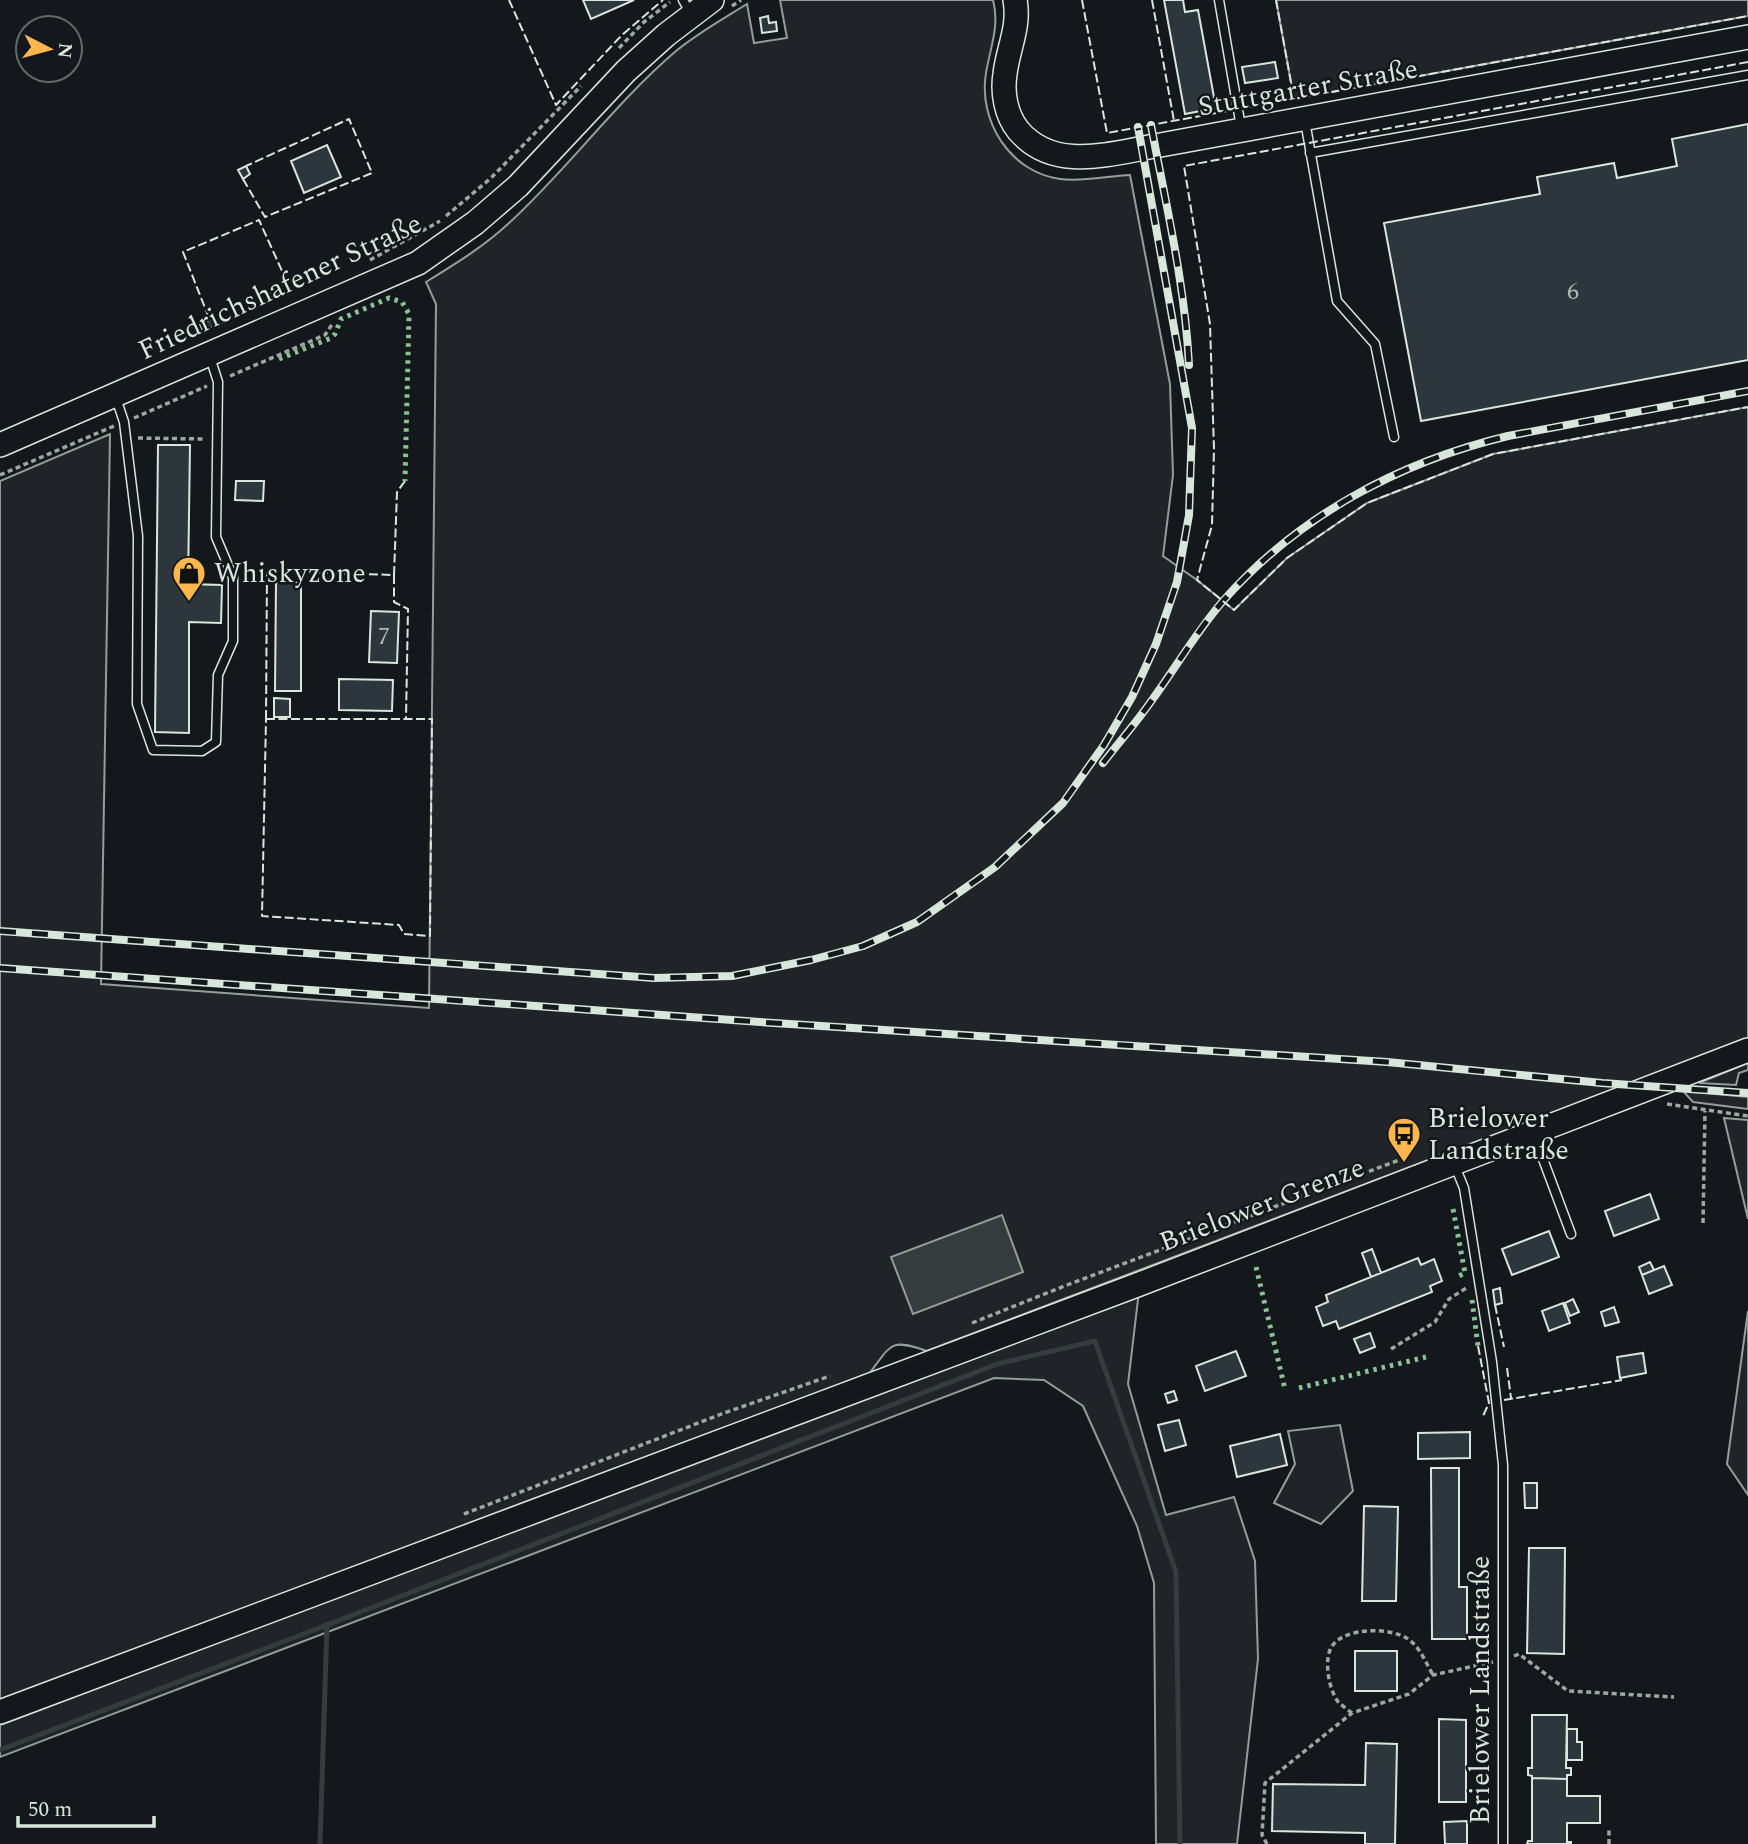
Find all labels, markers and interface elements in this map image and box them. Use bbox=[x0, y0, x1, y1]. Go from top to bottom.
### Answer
north arrow bbox=[14, 14, 84, 84]
text: N bbox=[49, 41, 80, 60]
street label: Stuttgarter Straße bbox=[1195, 47, 1421, 129]
street label: Friedrichshafener Straße bbox=[131, 202, 429, 372]
house number: 6 bbox=[1567, 274, 1579, 310]
place label: Whiskyzone bbox=[214, 552, 366, 595]
shop icon: Whiskyzone bbox=[170, 554, 208, 603]
house number: 7 bbox=[378, 619, 390, 655]
place label: Brielower Landstraße bbox=[1428, 1097, 1569, 1172]
bus stop icon: Brielower Landstraße bbox=[1385, 1115, 1423, 1164]
street label: Brielower Grenze bbox=[1153, 1146, 1371, 1264]
street label: Brielower Landstraße bbox=[1459, 1556, 1502, 1824]
scale bar bbox=[18, 1784, 154, 1828]
text: 50 m bbox=[28, 1794, 72, 1826]

